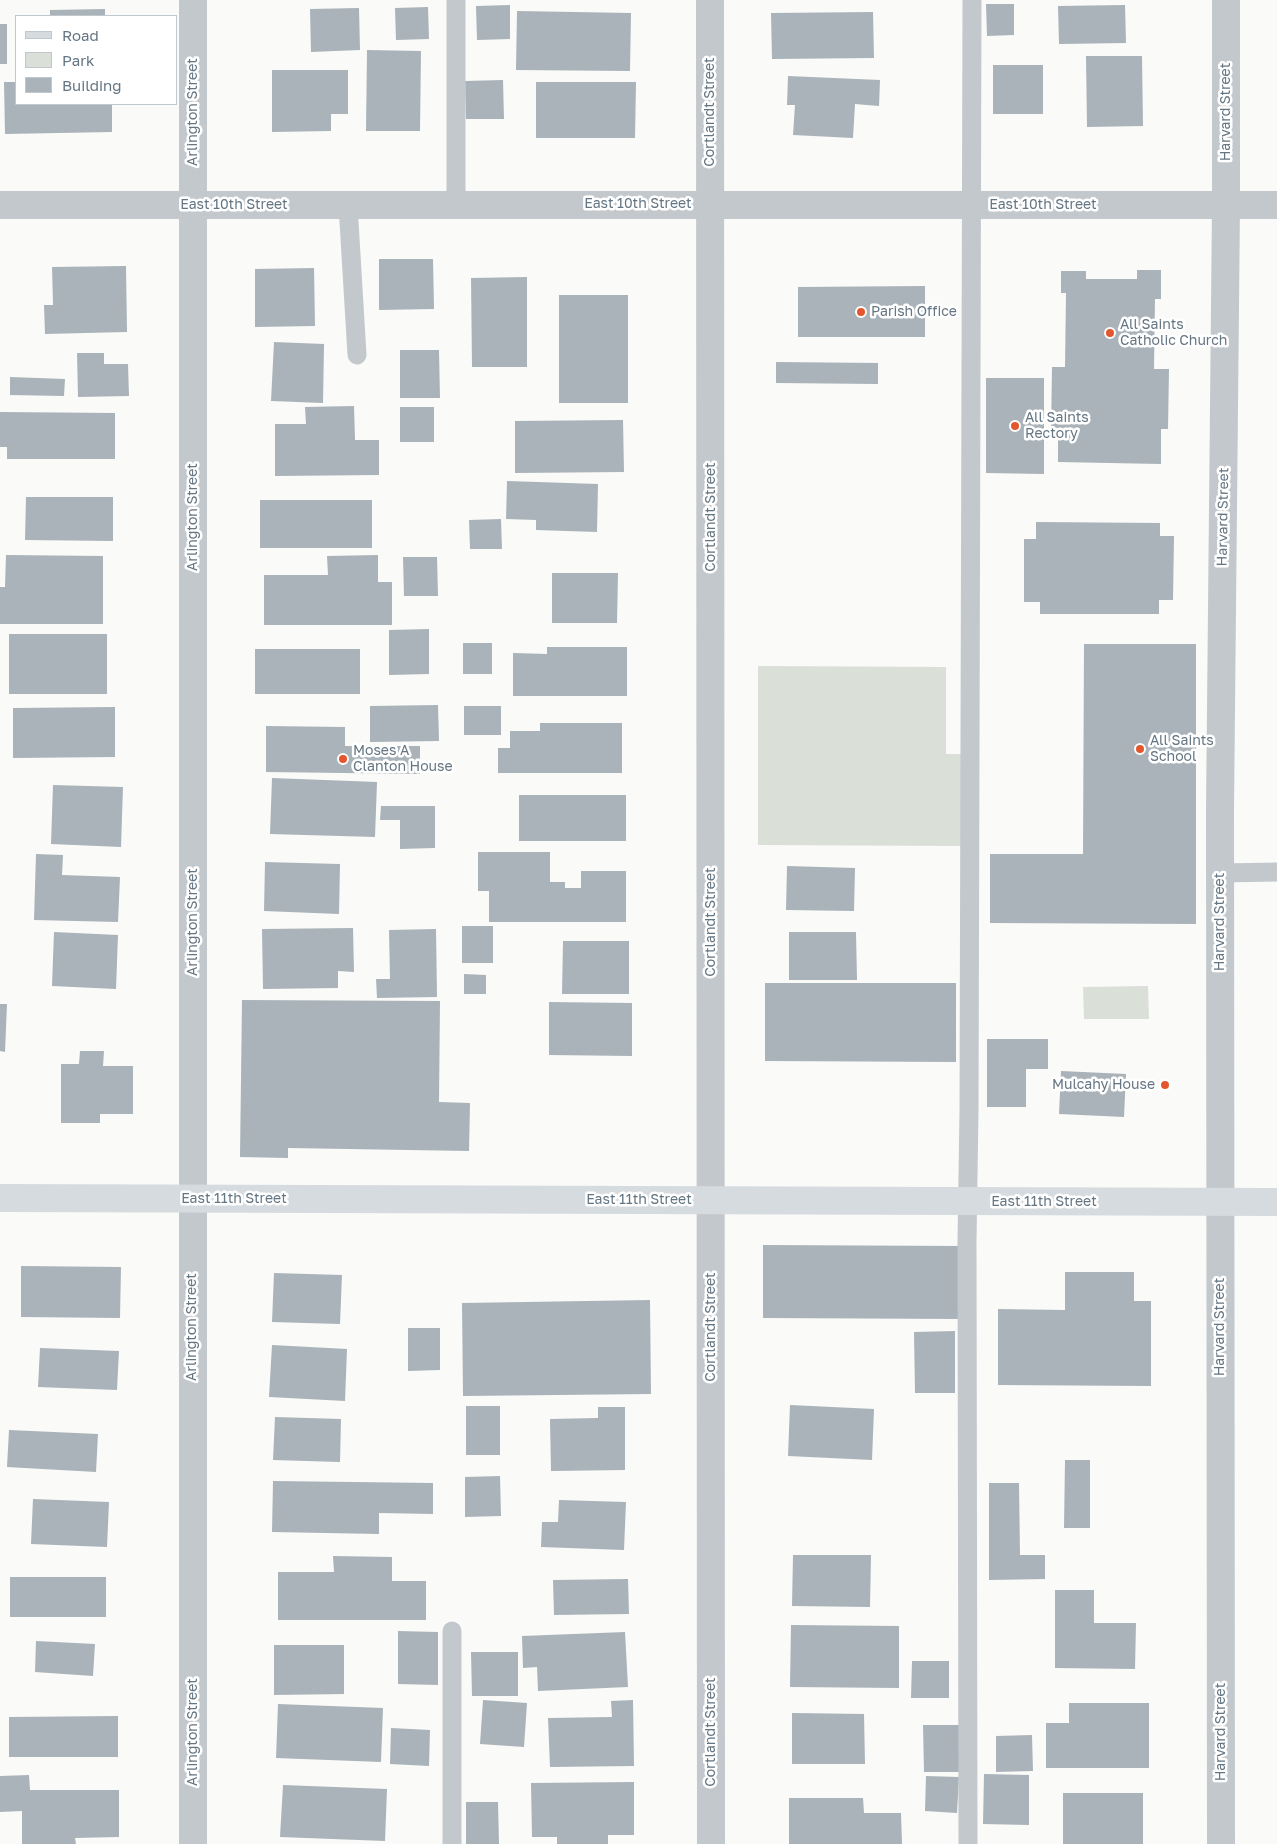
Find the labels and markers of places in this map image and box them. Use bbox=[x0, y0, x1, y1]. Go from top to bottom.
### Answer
place label: Parish Office bbox=[871, 304, 957, 320]
marker: Parish Office bbox=[855, 306, 867, 318]
place label: All Saints Catholic Church bbox=[1120, 317, 1227, 350]
marker: All Saints Catholic Church bbox=[1104, 327, 1116, 339]
place label: All Saints Rectory bbox=[1025, 410, 1089, 442]
marker: All Saints Rectory bbox=[1009, 420, 1021, 432]
place label: All Saints School bbox=[1150, 733, 1214, 766]
place label: Moses A Clanton House bbox=[353, 743, 453, 776]
marker: All Saints School bbox=[1134, 743, 1146, 755]
marker: Moses A Clanton House bbox=[337, 753, 349, 765]
place label: Mulcahy House bbox=[1052, 1077, 1155, 1093]
marker: Mulcahy House bbox=[1159, 1079, 1171, 1091]

